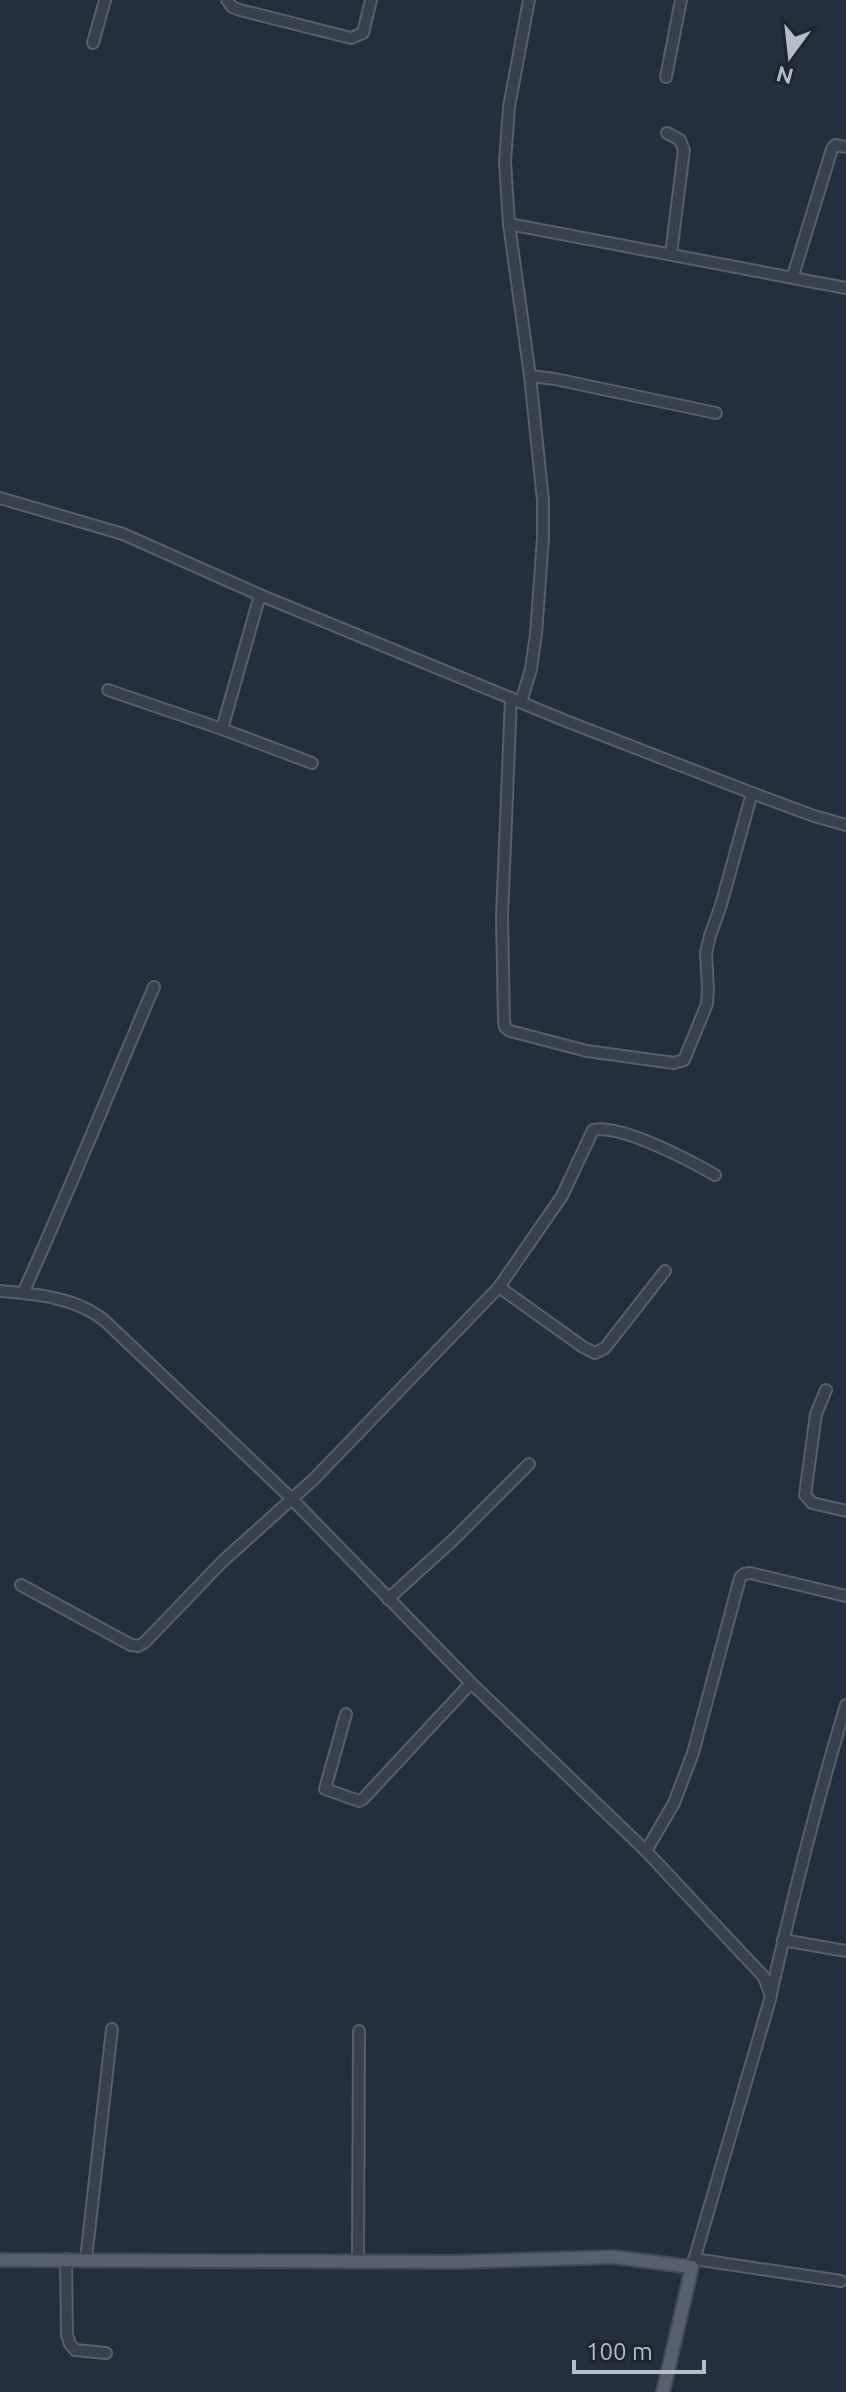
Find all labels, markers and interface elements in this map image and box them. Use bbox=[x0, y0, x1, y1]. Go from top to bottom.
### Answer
north arrow bbox=[750, 16, 830, 96]
text: N bbox=[774, 62, 796, 90]
scale bar bbox=[574, 2324, 704, 2374]
text: 100 m bbox=[586, 2338, 653, 2365]

